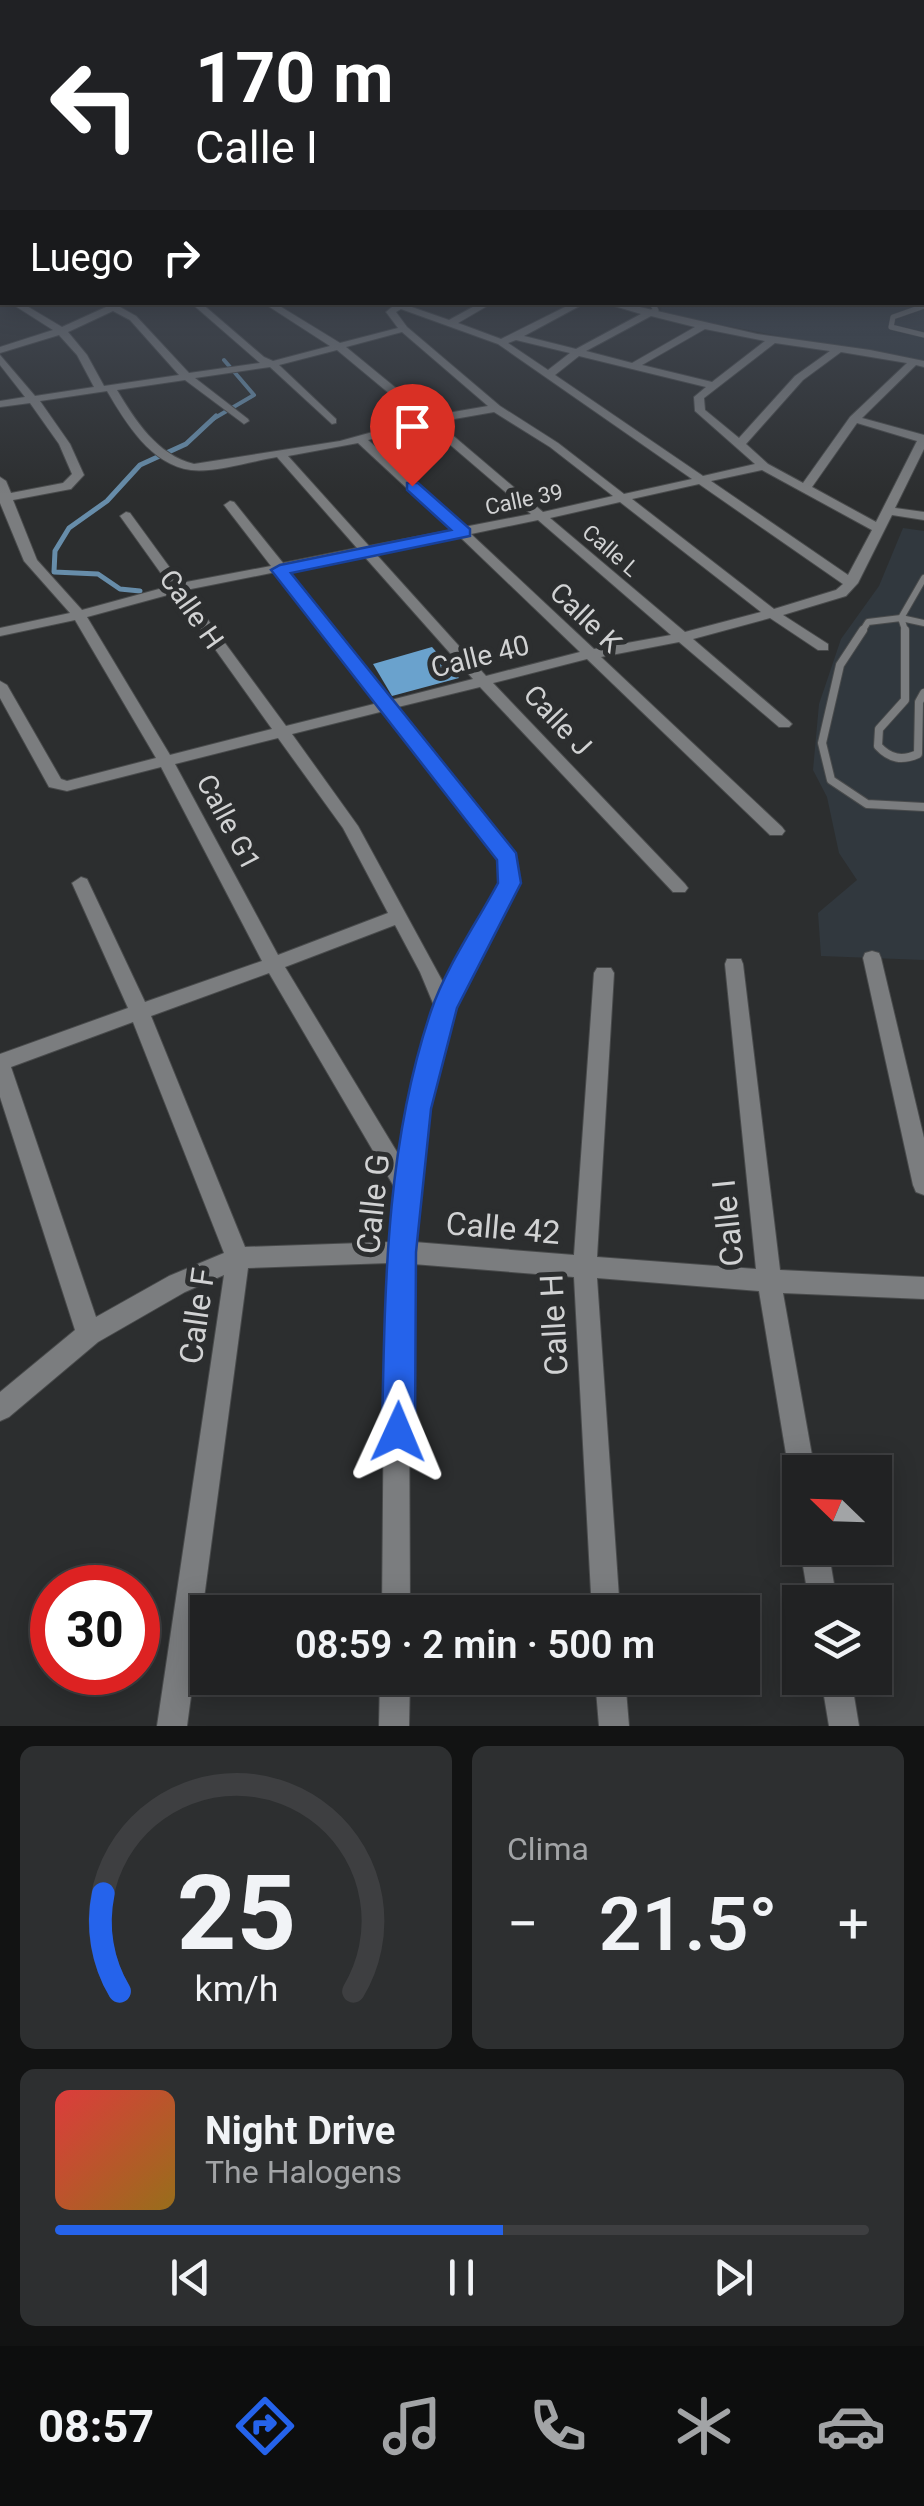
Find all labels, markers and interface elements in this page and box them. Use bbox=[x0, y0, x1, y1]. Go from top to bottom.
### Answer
text: 170 m bbox=[195, 37, 394, 119]
icon: left bbox=[30, 40, 160, 170]
text: Calle I bbox=[195, 121, 318, 174]
icon: right bbox=[154, 230, 209, 285]
text: Luego bbox=[30, 236, 134, 280]
pin bbox=[370, 384, 455, 487]
icon: arrive bbox=[385, 399, 440, 454]
street label: Calle 39 bbox=[483, 479, 565, 520]
street label: Calle L bbox=[578, 519, 644, 582]
street label: Calle H bbox=[153, 563, 231, 655]
street label: Calle K bbox=[543, 575, 629, 660]
street label: Calle 40 bbox=[427, 628, 533, 685]
street label: Calle J bbox=[517, 678, 598, 762]
street label: Calle G1 bbox=[190, 769, 267, 876]
street label: Calle G bbox=[349, 1152, 397, 1256]
street label: Calle I bbox=[705, 1178, 751, 1268]
street label: Calle 42 bbox=[444, 1204, 562, 1252]
street label: Calle F bbox=[171, 1266, 223, 1366]
street label: Calle H bbox=[532, 1273, 576, 1377]
position arrow bbox=[346, 1380, 450, 1484]
north arrow bbox=[782, 1455, 892, 1565]
map controls bbox=[782, 1455, 892, 1695]
speed limit sign: 30 bbox=[30, 1565, 160, 1695]
button: layers bbox=[782, 1585, 892, 1695]
text: 08:59 · 2 min · 500 m bbox=[295, 1623, 655, 1667]
text: Clima bbox=[507, 1830, 589, 1868]
text: 25 bbox=[176, 1853, 296, 1974]
text: 21.5° bbox=[599, 1880, 778, 1968]
text: − bbox=[507, 1892, 538, 1956]
text: + bbox=[838, 1892, 869, 1956]
text: km/h bbox=[194, 1968, 278, 2010]
text: Night Drive bbox=[205, 2109, 395, 2153]
text: The Halogens bbox=[205, 2153, 402, 2191]
icon: previous bbox=[163, 2250, 218, 2305]
icon: pause bbox=[434, 2250, 489, 2305]
icon: next bbox=[706, 2250, 761, 2305]
icon: directions bbox=[230, 2391, 300, 2461]
icon: music bbox=[377, 2391, 447, 2461]
icon: phone bbox=[523, 2391, 593, 2461]
icon: climate bbox=[669, 2391, 739, 2461]
icon: car bbox=[816, 2391, 886, 2461]
text: 08:57 bbox=[38, 2400, 154, 2453]

